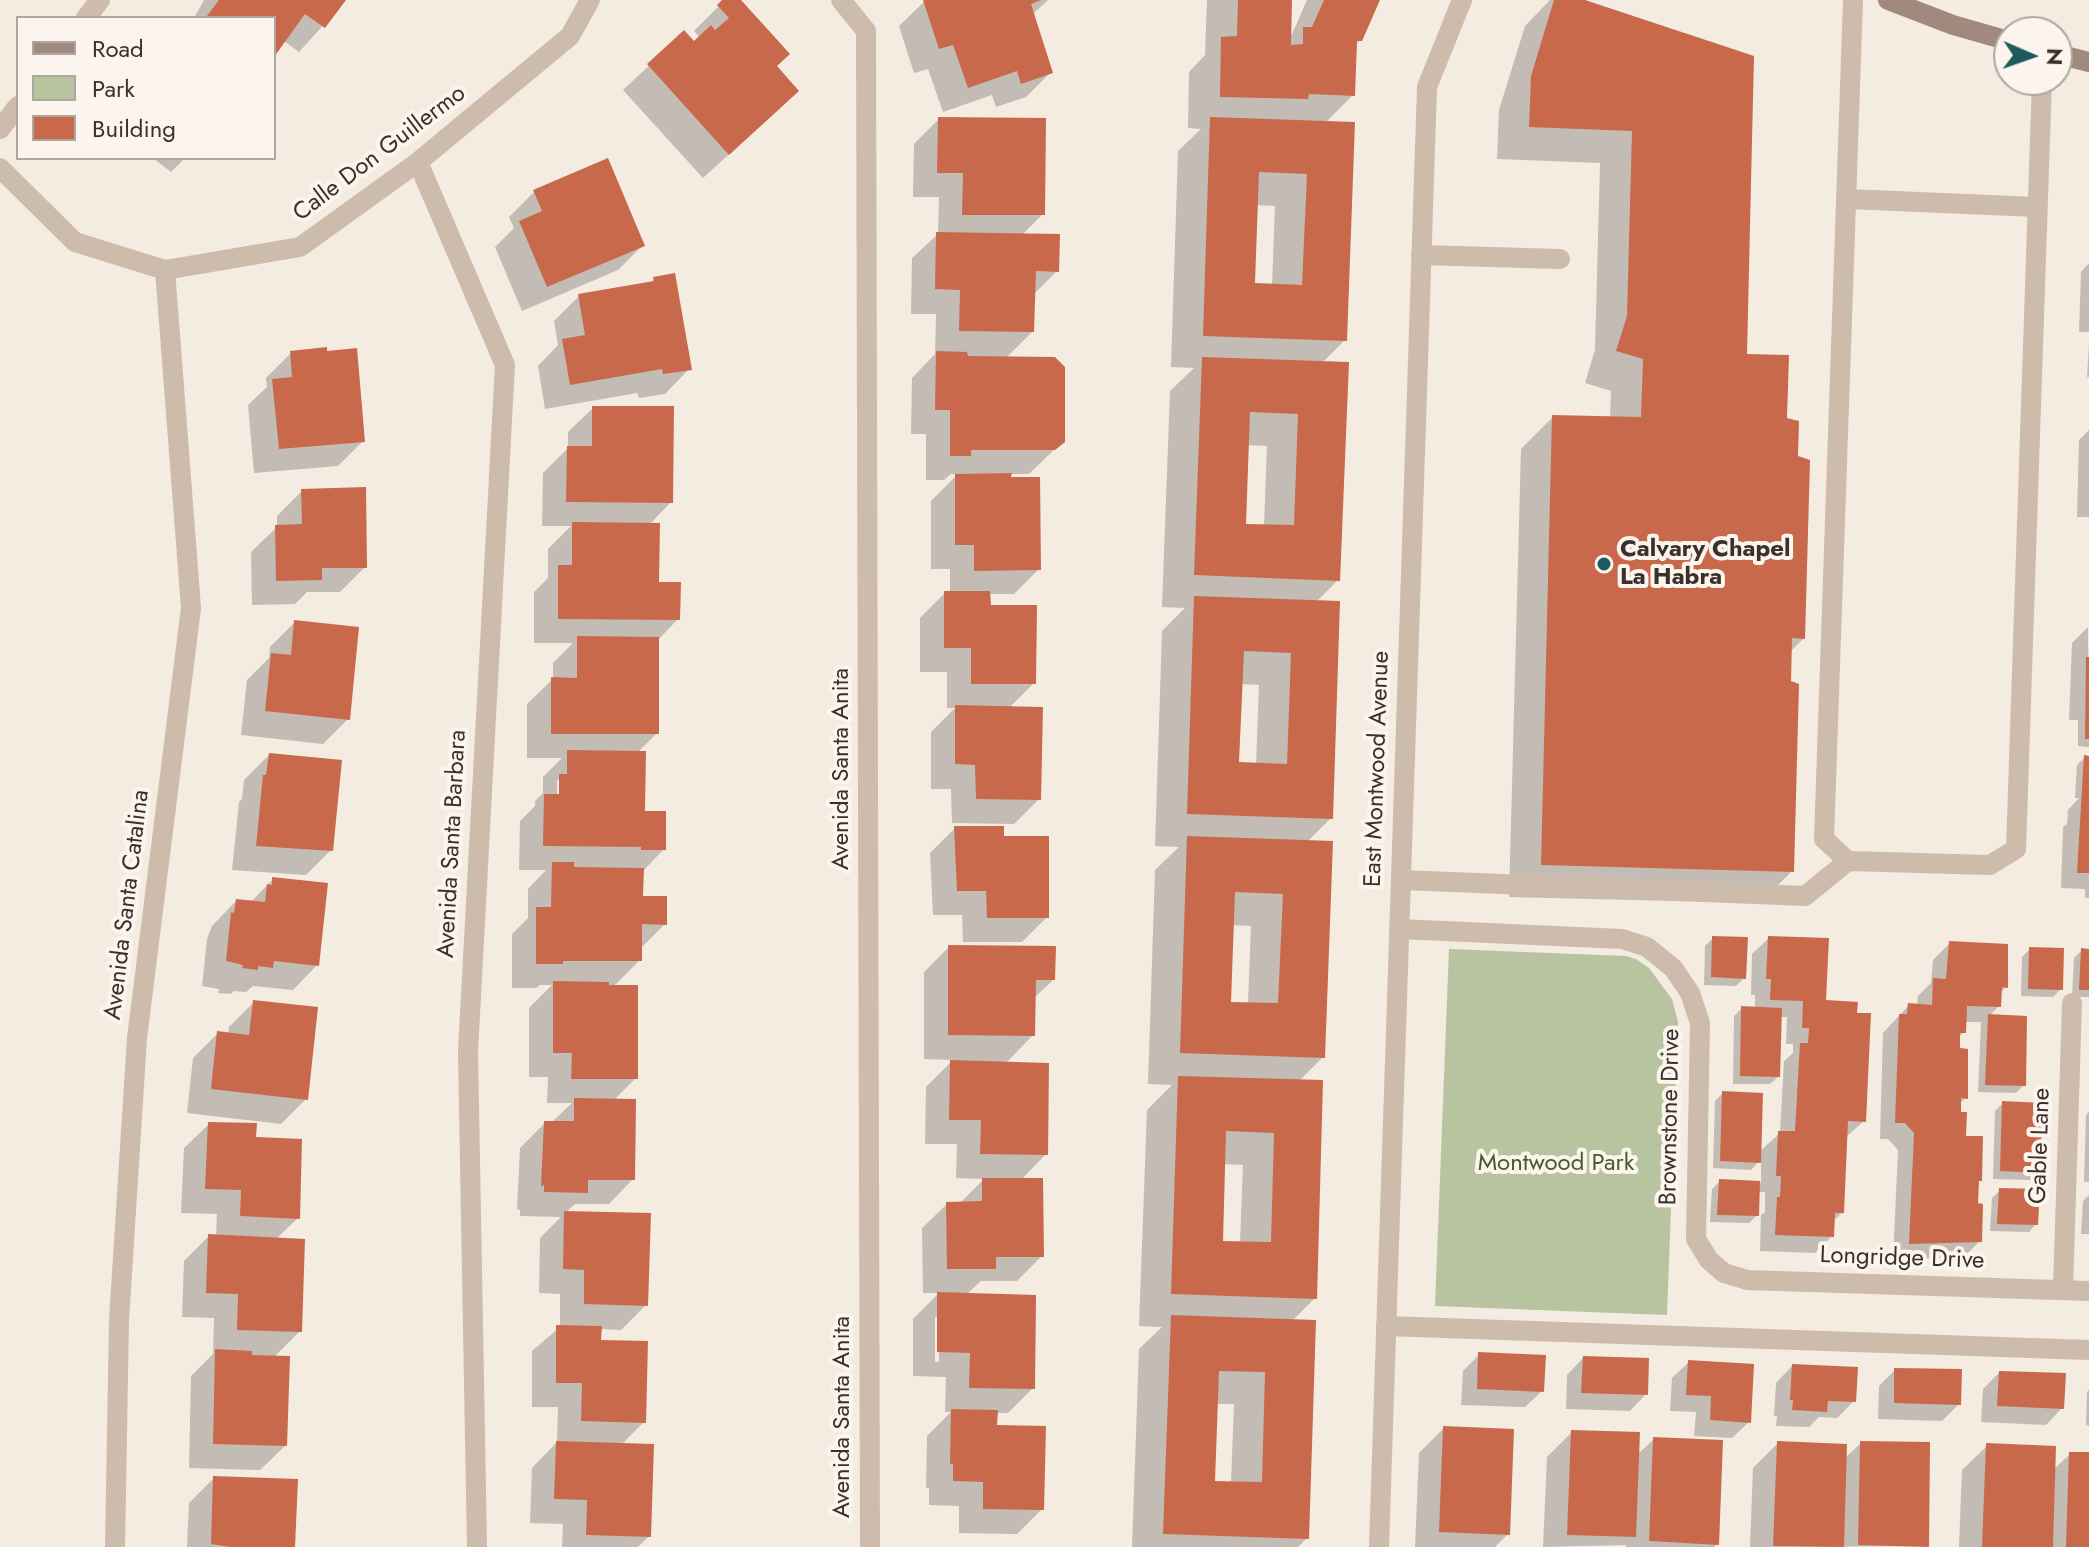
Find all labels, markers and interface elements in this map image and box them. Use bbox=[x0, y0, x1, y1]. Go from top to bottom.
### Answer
legend bbox=[16, 16, 276, 160]
north arrow bbox=[1993, 16, 2073, 96]
text: Road bbox=[92, 31, 144, 66]
text: N bbox=[2039, 47, 2071, 66]
text: Park bbox=[92, 71, 135, 106]
street label: Calle Don Guillermo bbox=[288, 80, 472, 228]
text: Building bbox=[92, 111, 176, 146]
place label: Calvary Chapel La Habra bbox=[1620, 536, 1791, 592]
marker: Calvary Chapel La Habra bbox=[1595, 555, 1613, 573]
street label: East Montwood Avenue bbox=[1359, 651, 1397, 887]
street label: Avenida Santa Anita bbox=[828, 668, 856, 870]
street label: Avenida Santa Barbara bbox=[433, 729, 473, 959]
street label: Avenida Santa Catalina bbox=[100, 788, 156, 1022]
street label: Brownstone Drive bbox=[1655, 1028, 1687, 1206]
street label: Gable Lane bbox=[2025, 1087, 2057, 1205]
park label: Montwood Park bbox=[1478, 1150, 1634, 1178]
street label: Longridge Drive bbox=[1819, 1242, 1985, 1276]
street label: Avenida Santa Anita bbox=[829, 1316, 857, 1518]

